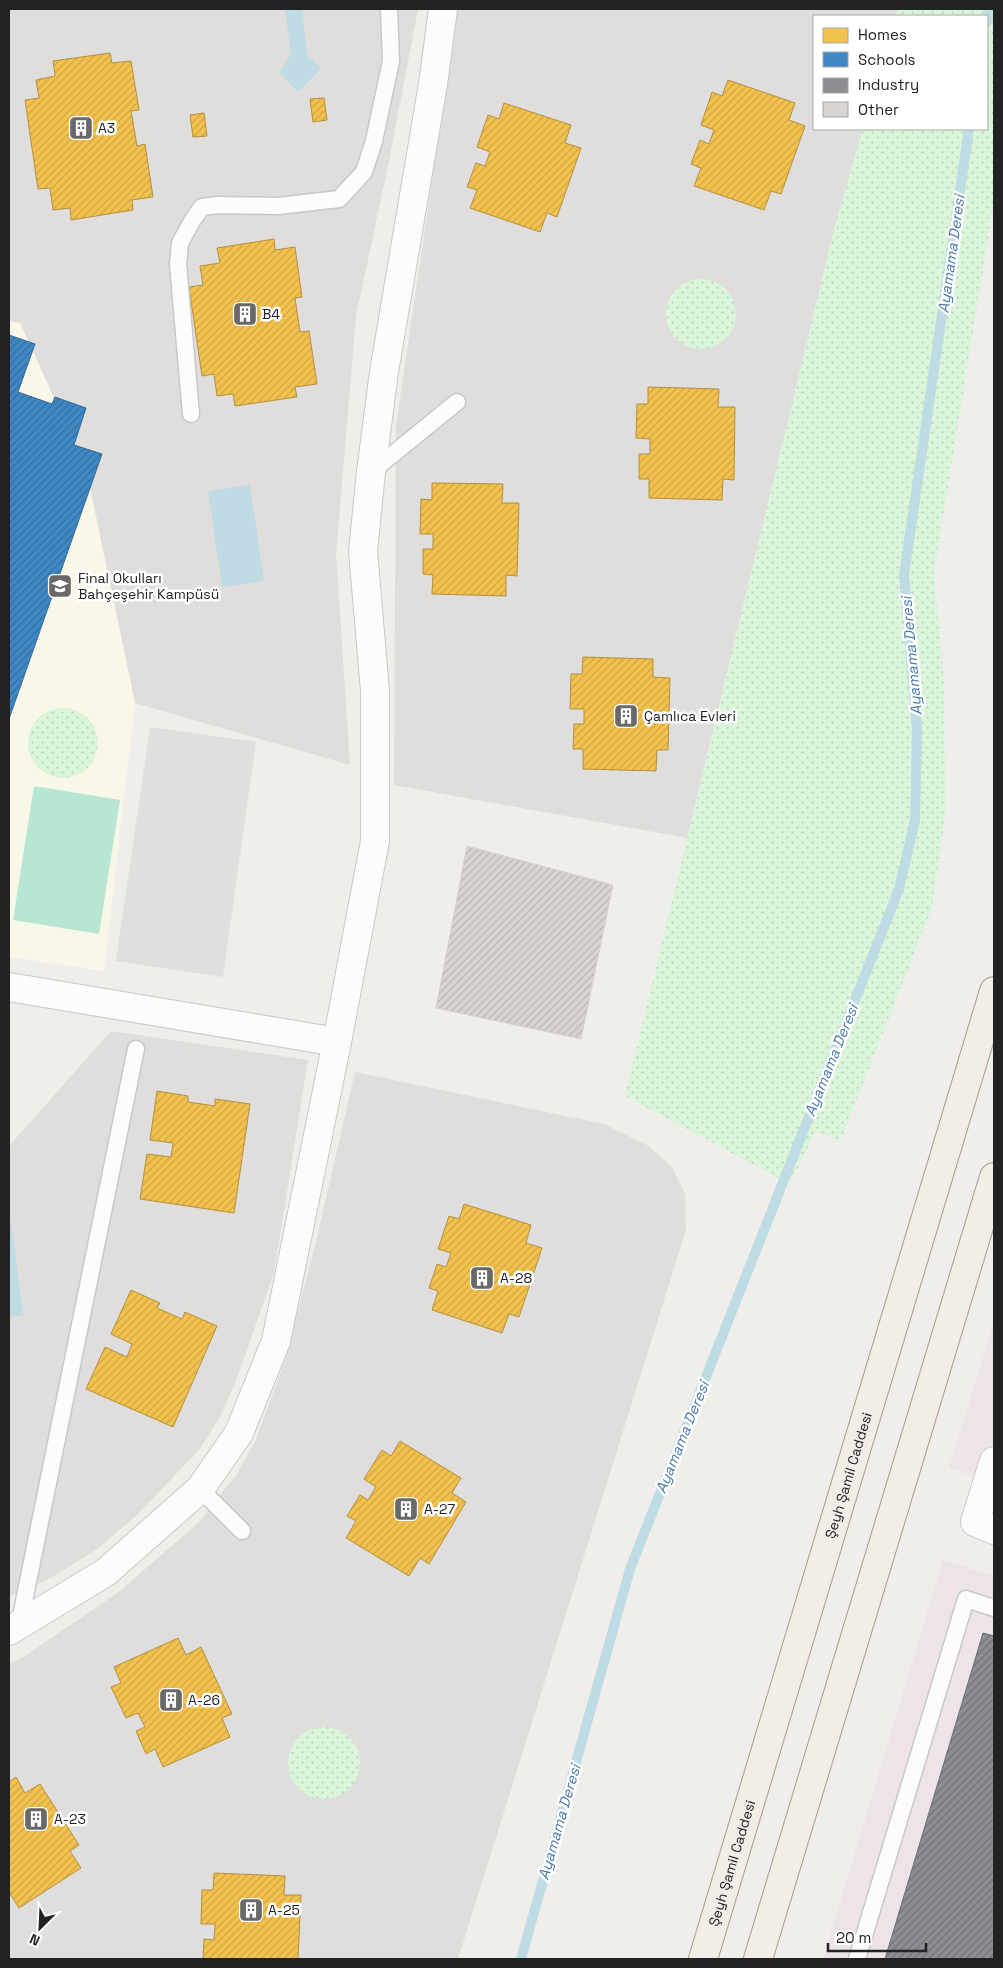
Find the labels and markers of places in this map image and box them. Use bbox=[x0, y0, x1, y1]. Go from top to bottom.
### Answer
building icon: A3 bbox=[68, 115, 94, 141]
place label: A3 bbox=[98, 119, 115, 137]
building icon: B4 bbox=[232, 301, 258, 327]
place label: B4 bbox=[262, 305, 280, 323]
place label: Final Okulları Bahçeşehir Kampüsü bbox=[78, 569, 219, 603]
school or university icon: Final Okulları Bahçeşehir Kampüsü bbox=[47, 573, 73, 599]
building icon: Çamlıca Evleri bbox=[613, 703, 639, 729]
place label: Çamlıca Evleri bbox=[644, 707, 736, 725]
building icon: A-28 bbox=[469, 1265, 495, 1291]
place label: A-28 bbox=[500, 1269, 532, 1287]
building icon: A-27 bbox=[393, 1496, 419, 1522]
place label: A-27 bbox=[424, 1500, 455, 1518]
building icon: A-26 bbox=[158, 1687, 184, 1713]
place label: A-26 bbox=[188, 1691, 220, 1709]
building icon: A-23 bbox=[23, 1806, 49, 1832]
place label: A-23 bbox=[54, 1810, 86, 1828]
building icon: A-25 bbox=[238, 1897, 264, 1923]
place label: A-25 bbox=[268, 1901, 300, 1919]

